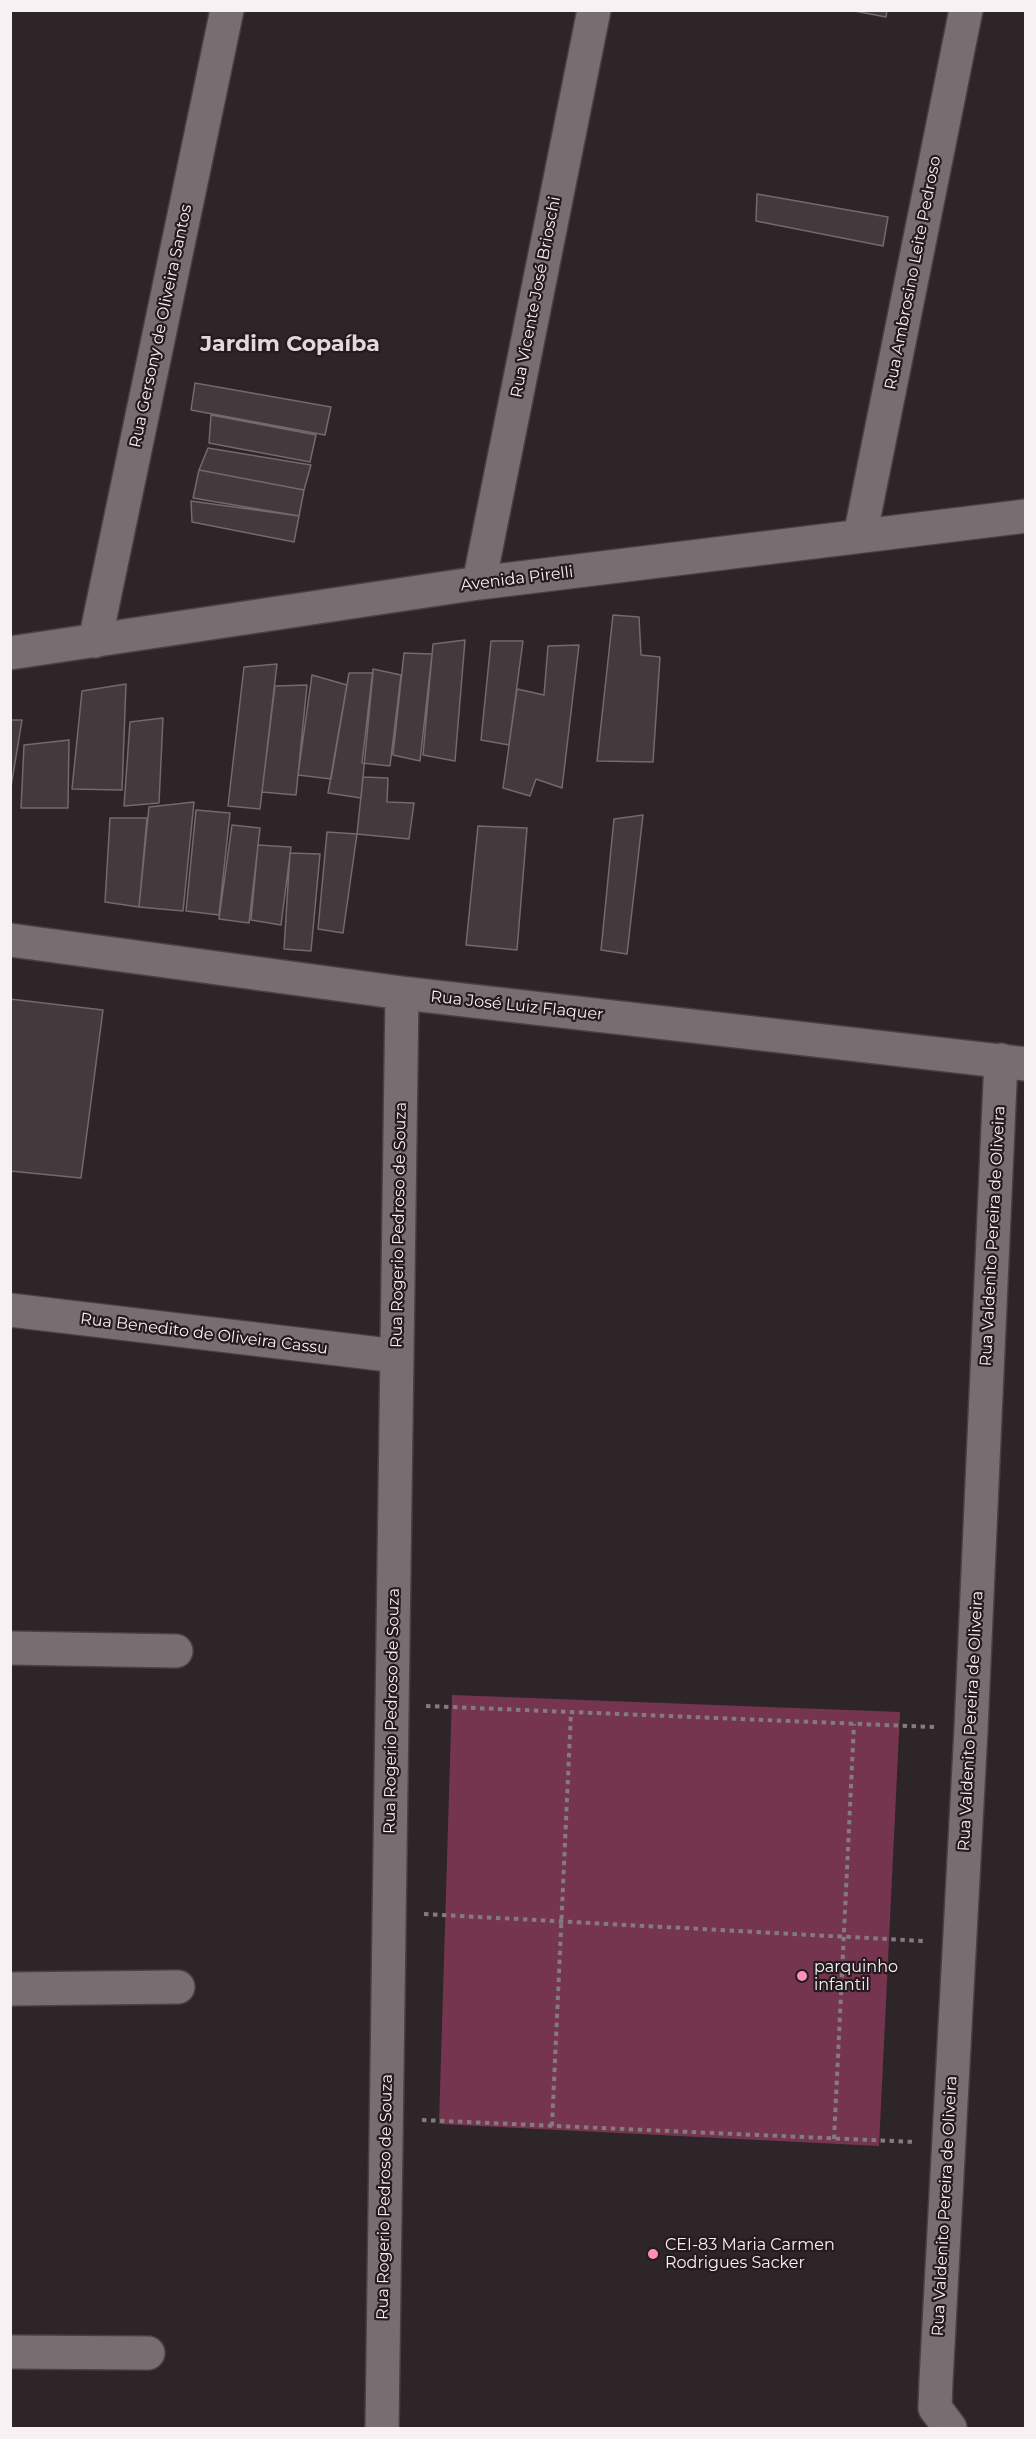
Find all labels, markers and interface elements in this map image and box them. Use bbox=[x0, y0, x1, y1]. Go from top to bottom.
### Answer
street label: Rua Ambrosino Leite Pedroso bbox=[881, 155, 945, 391]
street label: Rua Vicente José Brioschi bbox=[507, 195, 565, 399]
street label: Rua Gersony de Oliveira Santos bbox=[126, 203, 196, 449]
district label: Jardim Copaíba bbox=[200, 332, 380, 358]
street label: Avenida Pirelli bbox=[460, 563, 574, 595]
street label: Rua José Luiz Flaquer bbox=[430, 987, 604, 1025]
street label: Rua Rogerio Pedroso de Souza bbox=[387, 1102, 411, 1348]
street label: Rua Valdenito Pereira de Oliveira bbox=[977, 1105, 1009, 1367]
street label: Rua Benedito de Oliveira Cassu bbox=[79, 1309, 329, 1359]
street label: Rua Rogerio Pedroso de Souza bbox=[380, 1588, 404, 1834]
street label: Rua Valdenito Pereira de Oliveira bbox=[955, 1590, 987, 1852]
place label: parquinho infantil bbox=[814, 1957, 898, 1995]
marker: parquinho infantil bbox=[795, 1969, 809, 1983]
street label: Rua Rogerio Pedroso de Souza bbox=[373, 2074, 397, 2320]
street label: Rua Valdenito Pereira de Oliveira bbox=[929, 2075, 961, 2337]
place label: CEI-83 Maria Carmen Rodrigues Sacker bbox=[665, 2235, 835, 2273]
marker: CEI-83 Maria Carmen Rodrigues Sacker bbox=[646, 2247, 660, 2261]

